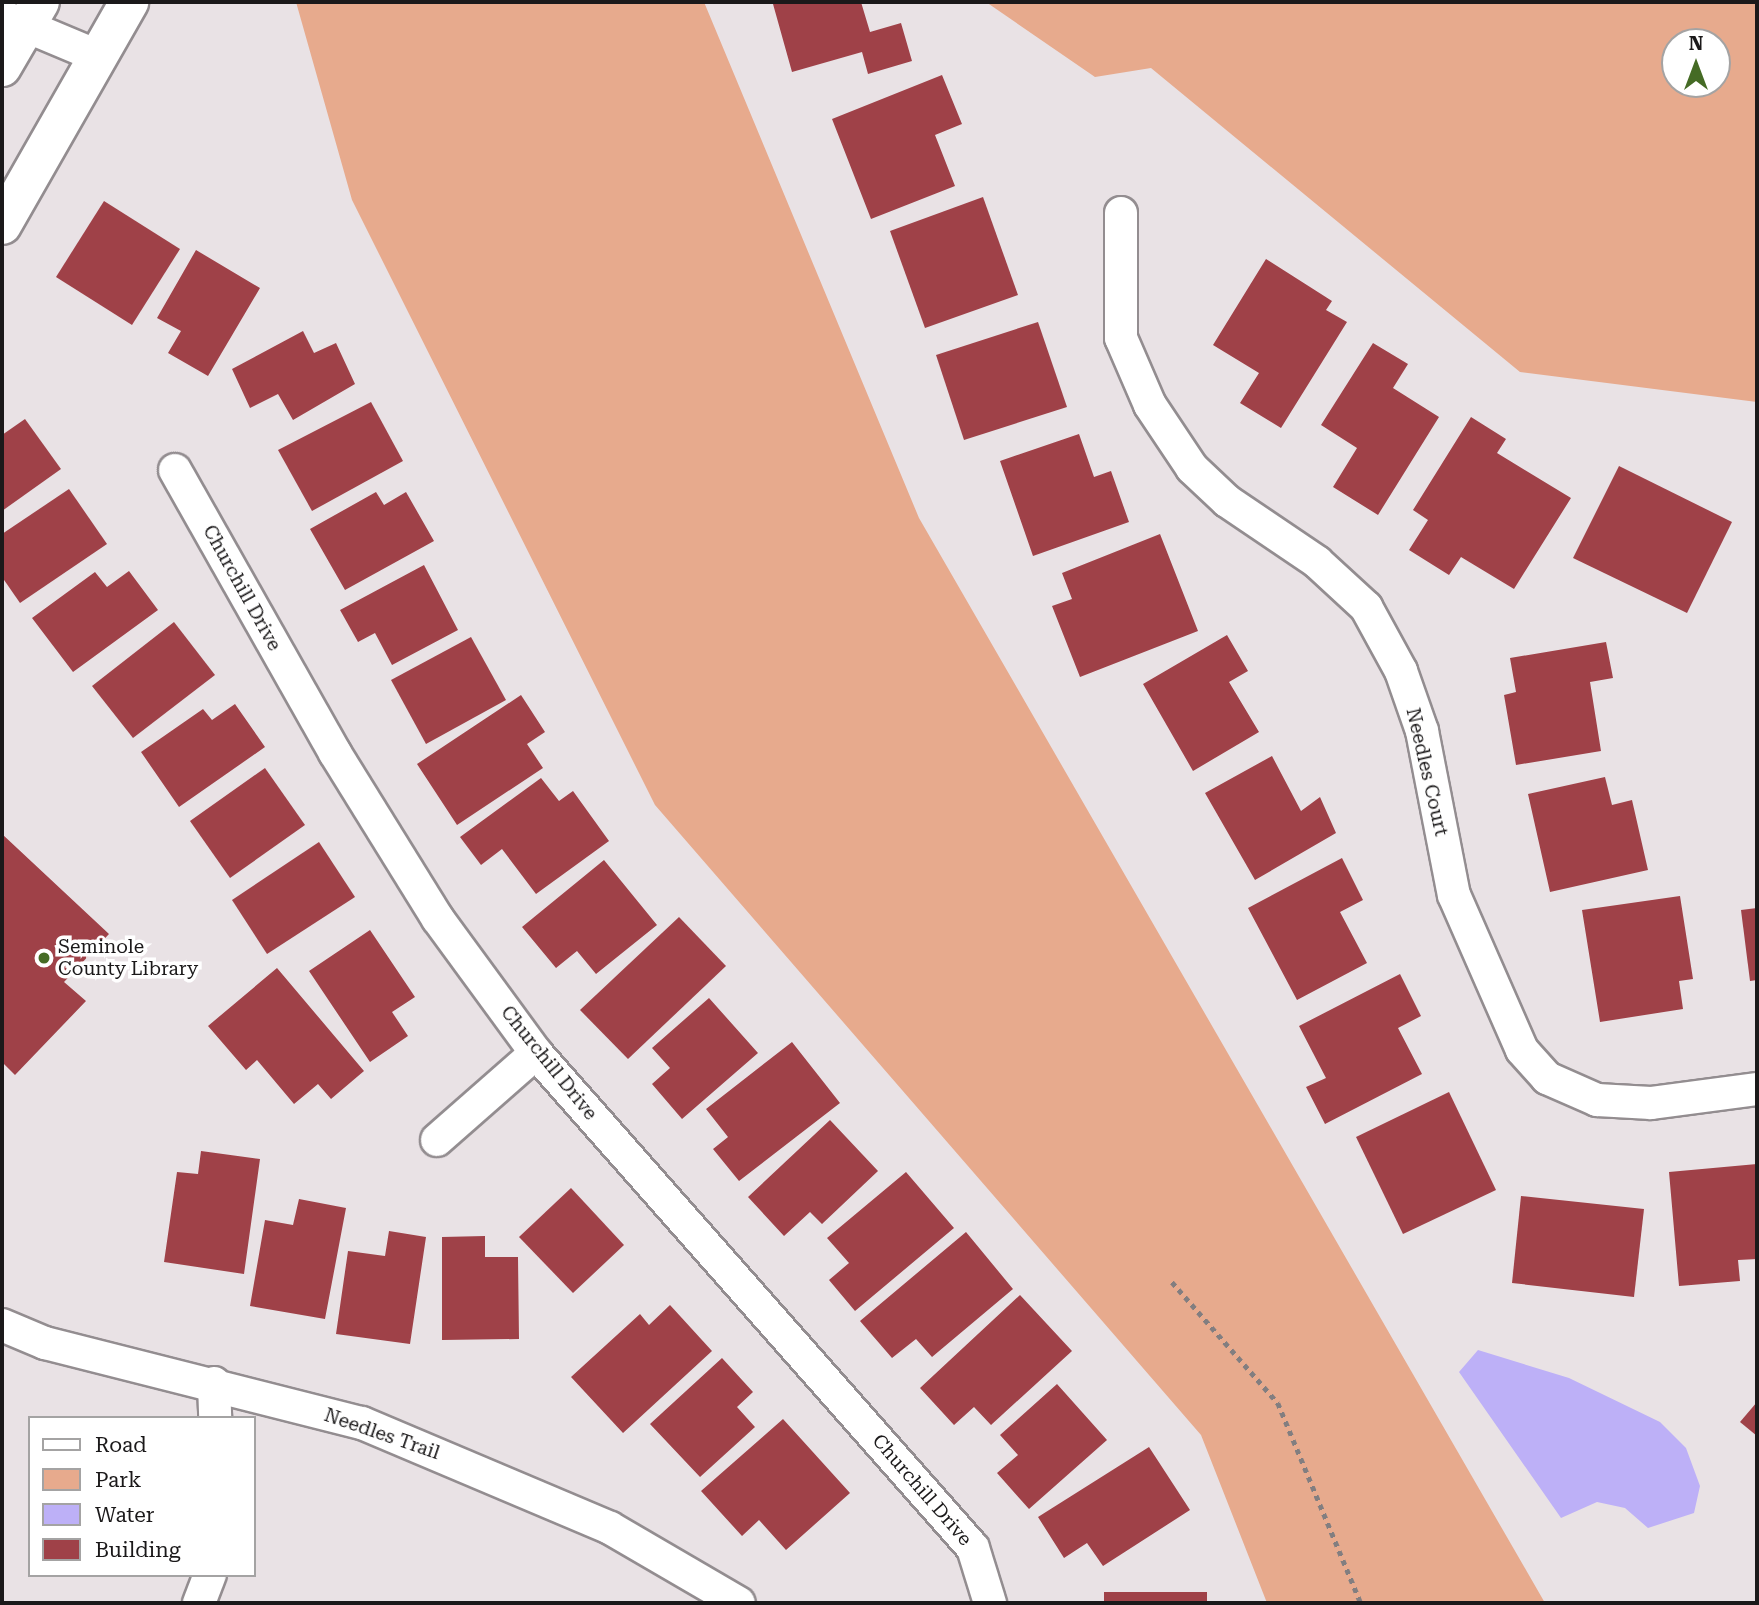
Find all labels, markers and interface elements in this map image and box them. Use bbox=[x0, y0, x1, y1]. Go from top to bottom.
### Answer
north arrow bbox=[1661, 28, 1731, 98]
text: N bbox=[1689, 32, 1703, 55]
street label: Churchill Drive bbox=[198, 521, 286, 655]
street label: Needles Court bbox=[1401, 706, 1453, 838]
place label: Seminole County Library bbox=[58, 936, 198, 980]
marker: Seminole County Library bbox=[36, 950, 52, 966]
street label: Churchill Drive bbox=[496, 1001, 602, 1125]
street label: Needles Trail bbox=[321, 1404, 443, 1464]
legend bbox=[28, 1416, 256, 1577]
street label: Churchill Drive bbox=[867, 1430, 977, 1550]
text: Road bbox=[95, 1433, 147, 1457]
text: Park bbox=[95, 1468, 141, 1492]
text: Water bbox=[95, 1503, 154, 1527]
text: Building bbox=[95, 1538, 181, 1562]

